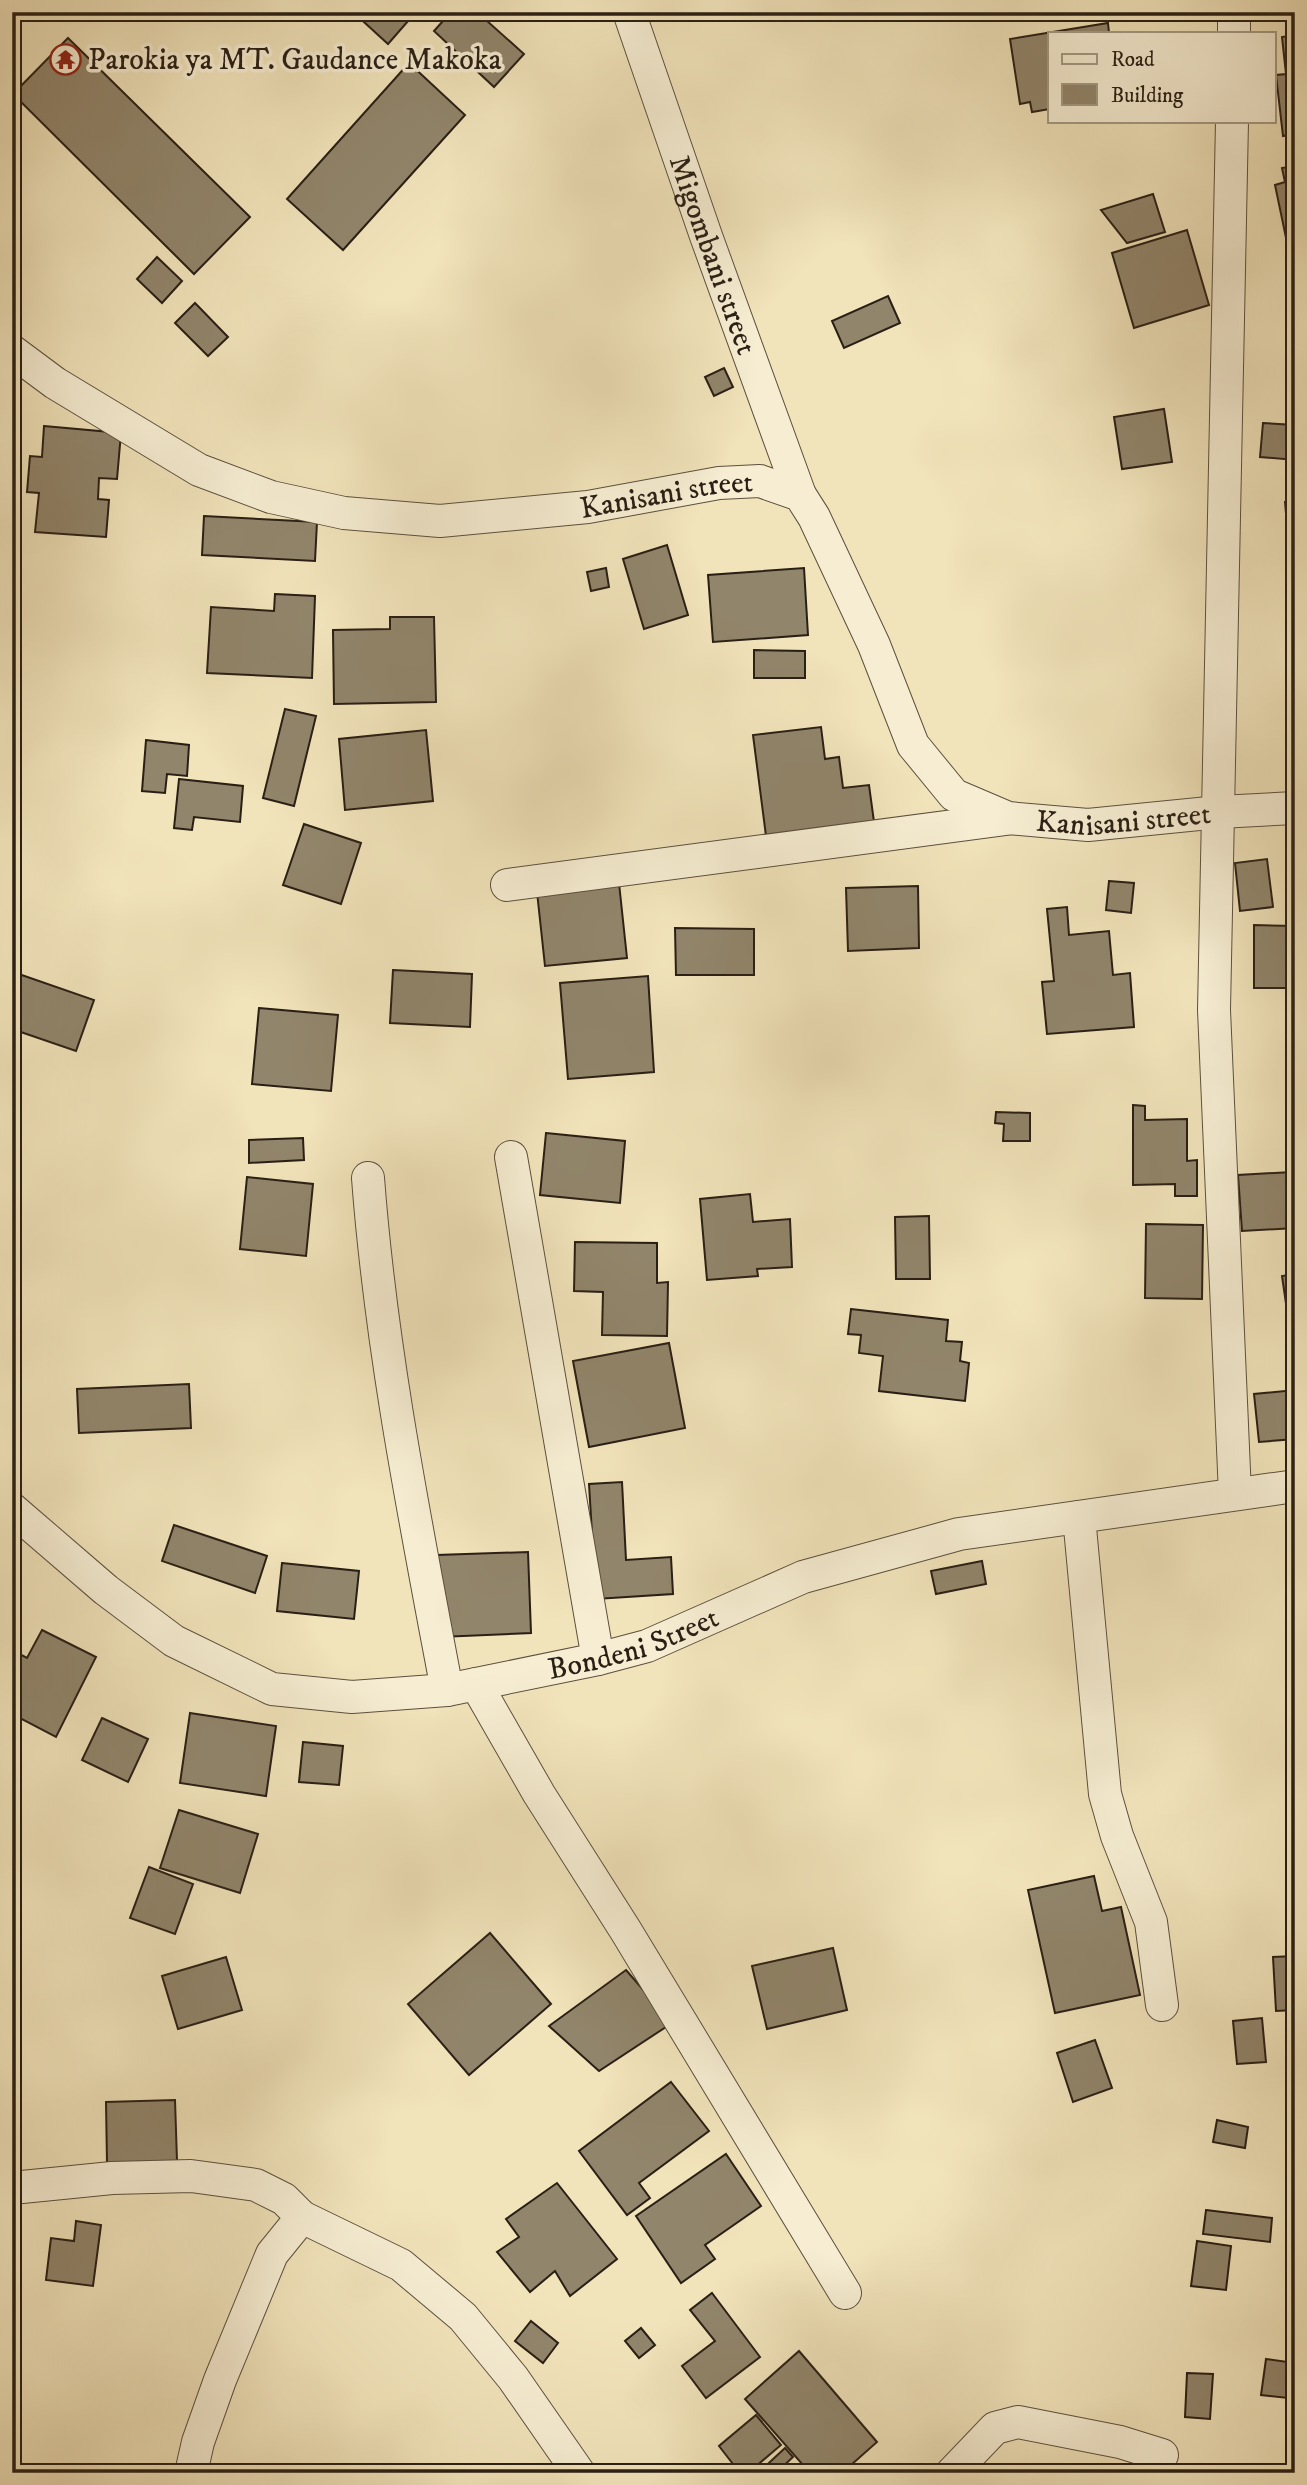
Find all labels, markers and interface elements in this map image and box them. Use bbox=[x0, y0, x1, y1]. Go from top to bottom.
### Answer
legend bbox=[1048, 32, 1276, 122]
temple icon: Parokia ya MT. Gaudance Makoka bbox=[48, 42, 82, 76]
place label: Parokia ya MT. Gaudance Makoka bbox=[88, 42, 502, 79]
text: Road bbox=[1111, 47, 1155, 73]
text: Building bbox=[1111, 83, 1184, 109]
street label: Migombani street bbox=[660, 151, 764, 360]
street label: Kanisani street bbox=[577, 464, 754, 528]
street label: Kanisani street bbox=[1034, 796, 1212, 845]
street label: Bondeni Street bbox=[545, 1600, 725, 1689]

